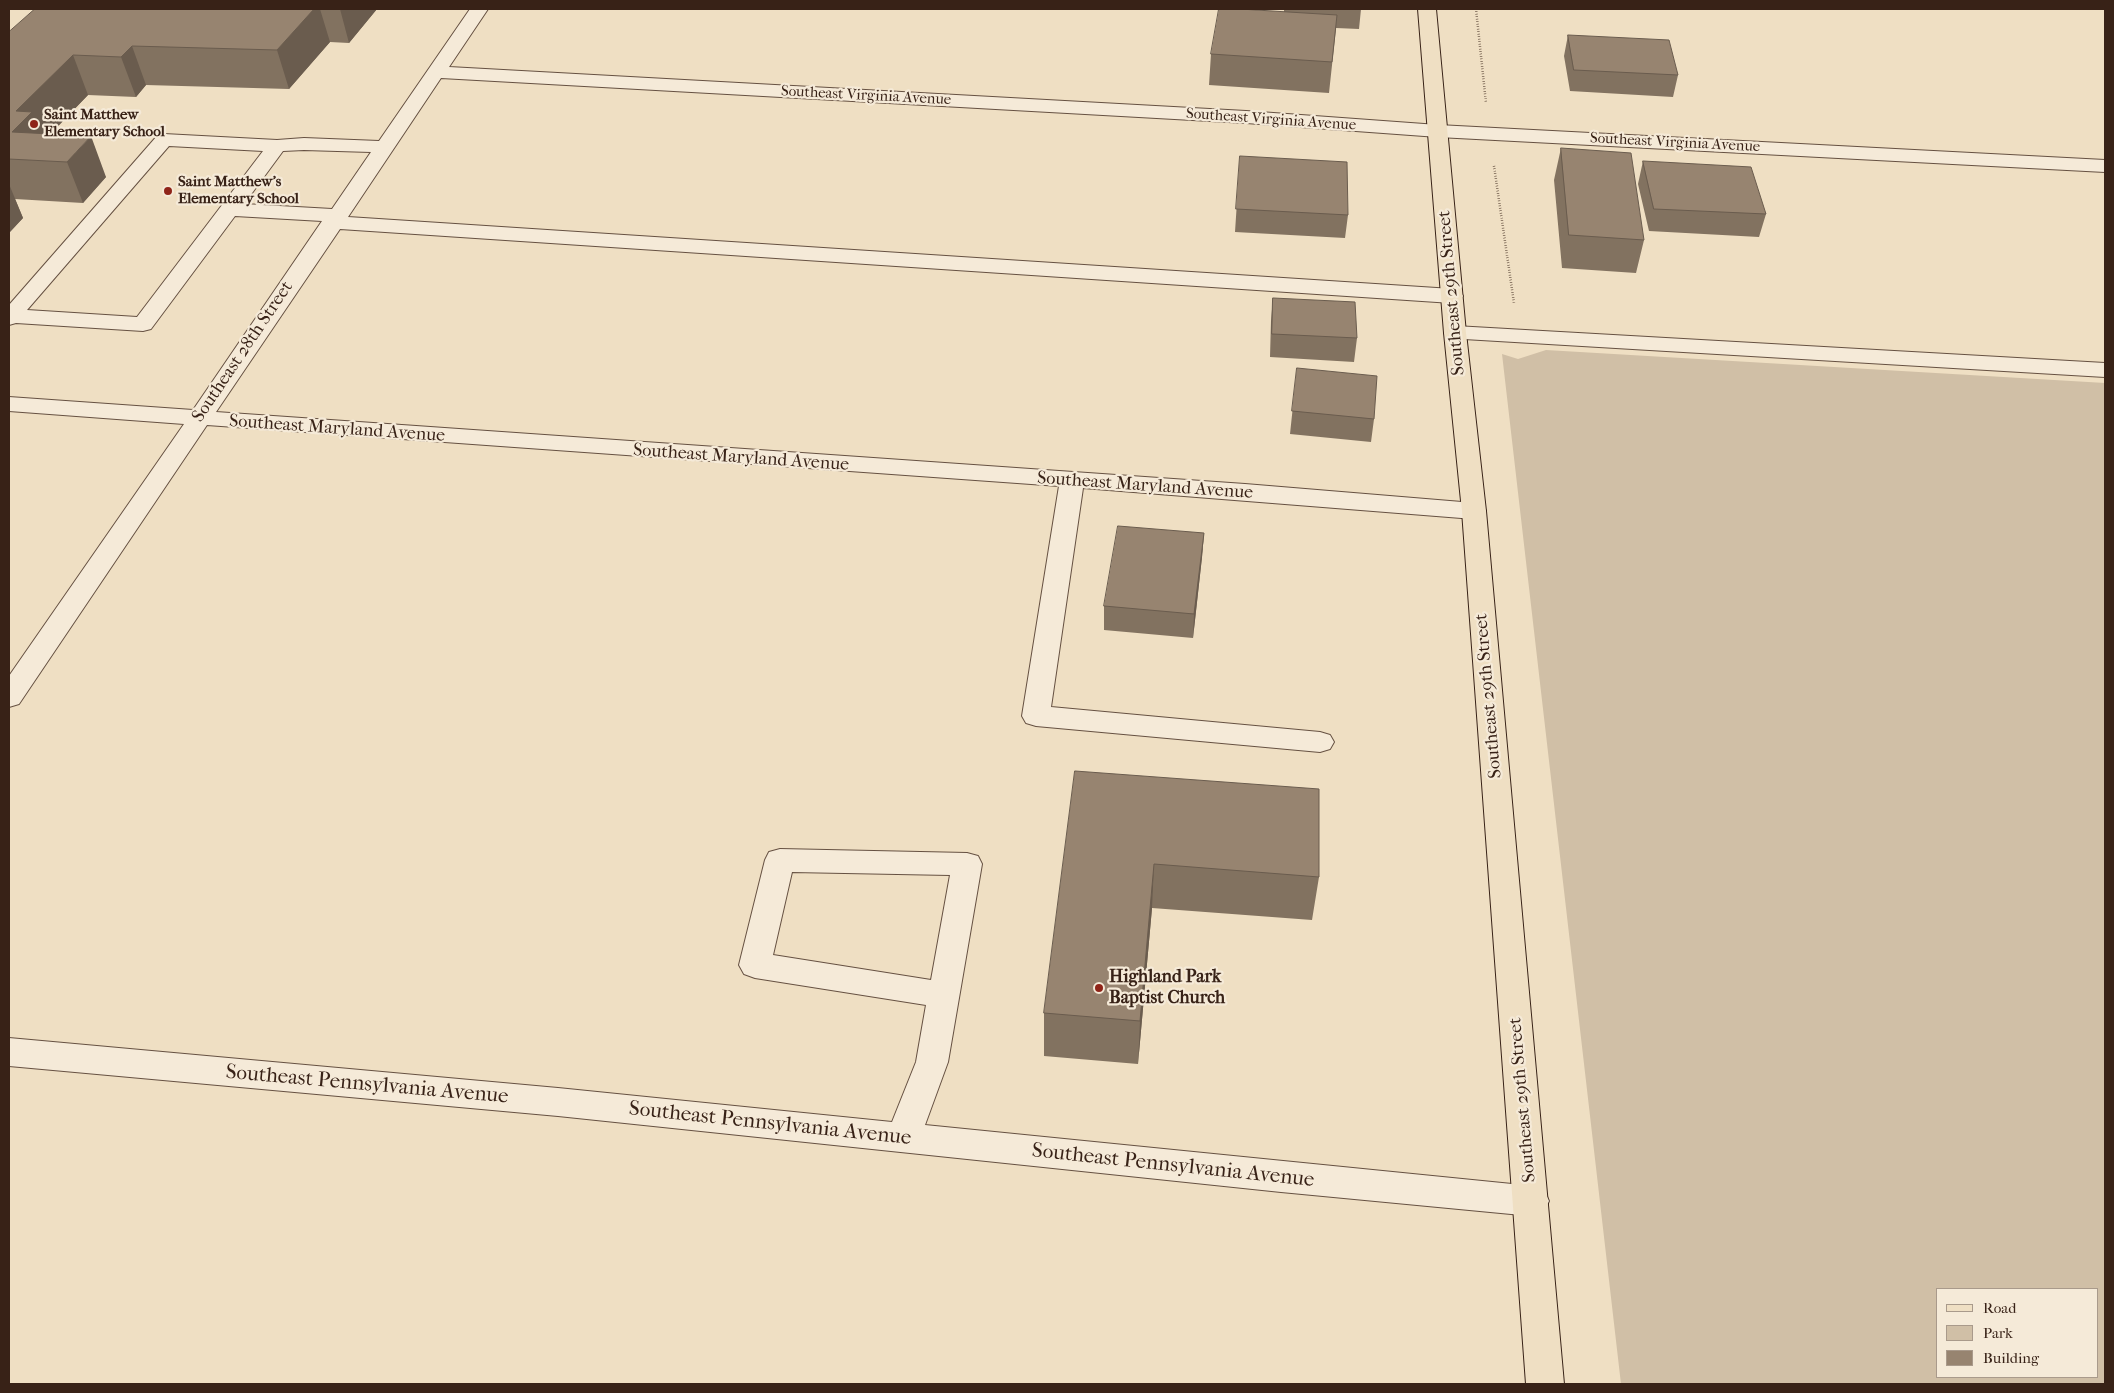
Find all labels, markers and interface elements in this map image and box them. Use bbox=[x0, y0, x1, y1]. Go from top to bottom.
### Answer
street label: Southeast Virginia Avenue bbox=[780, 83, 952, 109]
street label: Southeast Virginia Avenue bbox=[1185, 105, 1357, 135]
place label: Saint Matthew Elementary School bbox=[44, 106, 165, 141]
marker: Saint Matthew Elementary School bbox=[28, 118, 40, 130]
street label: Southeast Virginia Avenue bbox=[1589, 130, 1761, 156]
place label: Saint Matthew's Elementary School bbox=[178, 173, 299, 208]
marker: Saint Matthew's Elementary School bbox=[162, 185, 174, 197]
street label: Southeast 29th Street bbox=[1434, 210, 1470, 376]
street label: Southeast 28th Street bbox=[188, 277, 298, 427]
street label: Southeast Maryland Avenue bbox=[228, 411, 446, 447]
street label: Southeast Maryland Avenue bbox=[632, 440, 850, 476]
street label: Southeast Maryland Avenue bbox=[1036, 468, 1254, 504]
street label: Southeast 29th Street bbox=[1471, 613, 1507, 779]
place label: Highland Park Baptist Church bbox=[1109, 967, 1225, 1010]
marker: Highland Park Baptist Church bbox=[1093, 982, 1105, 994]
street label: Southeast 29th Street bbox=[1505, 1017, 1541, 1183]
street label: Southeast Pennsylvania Avenue bbox=[225, 1060, 509, 1110]
street label: Southeast Pennsylvania Avenue bbox=[628, 1097, 912, 1151]
street label: Southeast Pennsylvania Avenue bbox=[1031, 1139, 1315, 1193]
legend bbox=[1936, 1288, 2099, 1378]
text: Road bbox=[1983, 1299, 2016, 1317]
text: Park bbox=[1983, 1324, 2013, 1342]
text: Building bbox=[1983, 1349, 2039, 1367]

